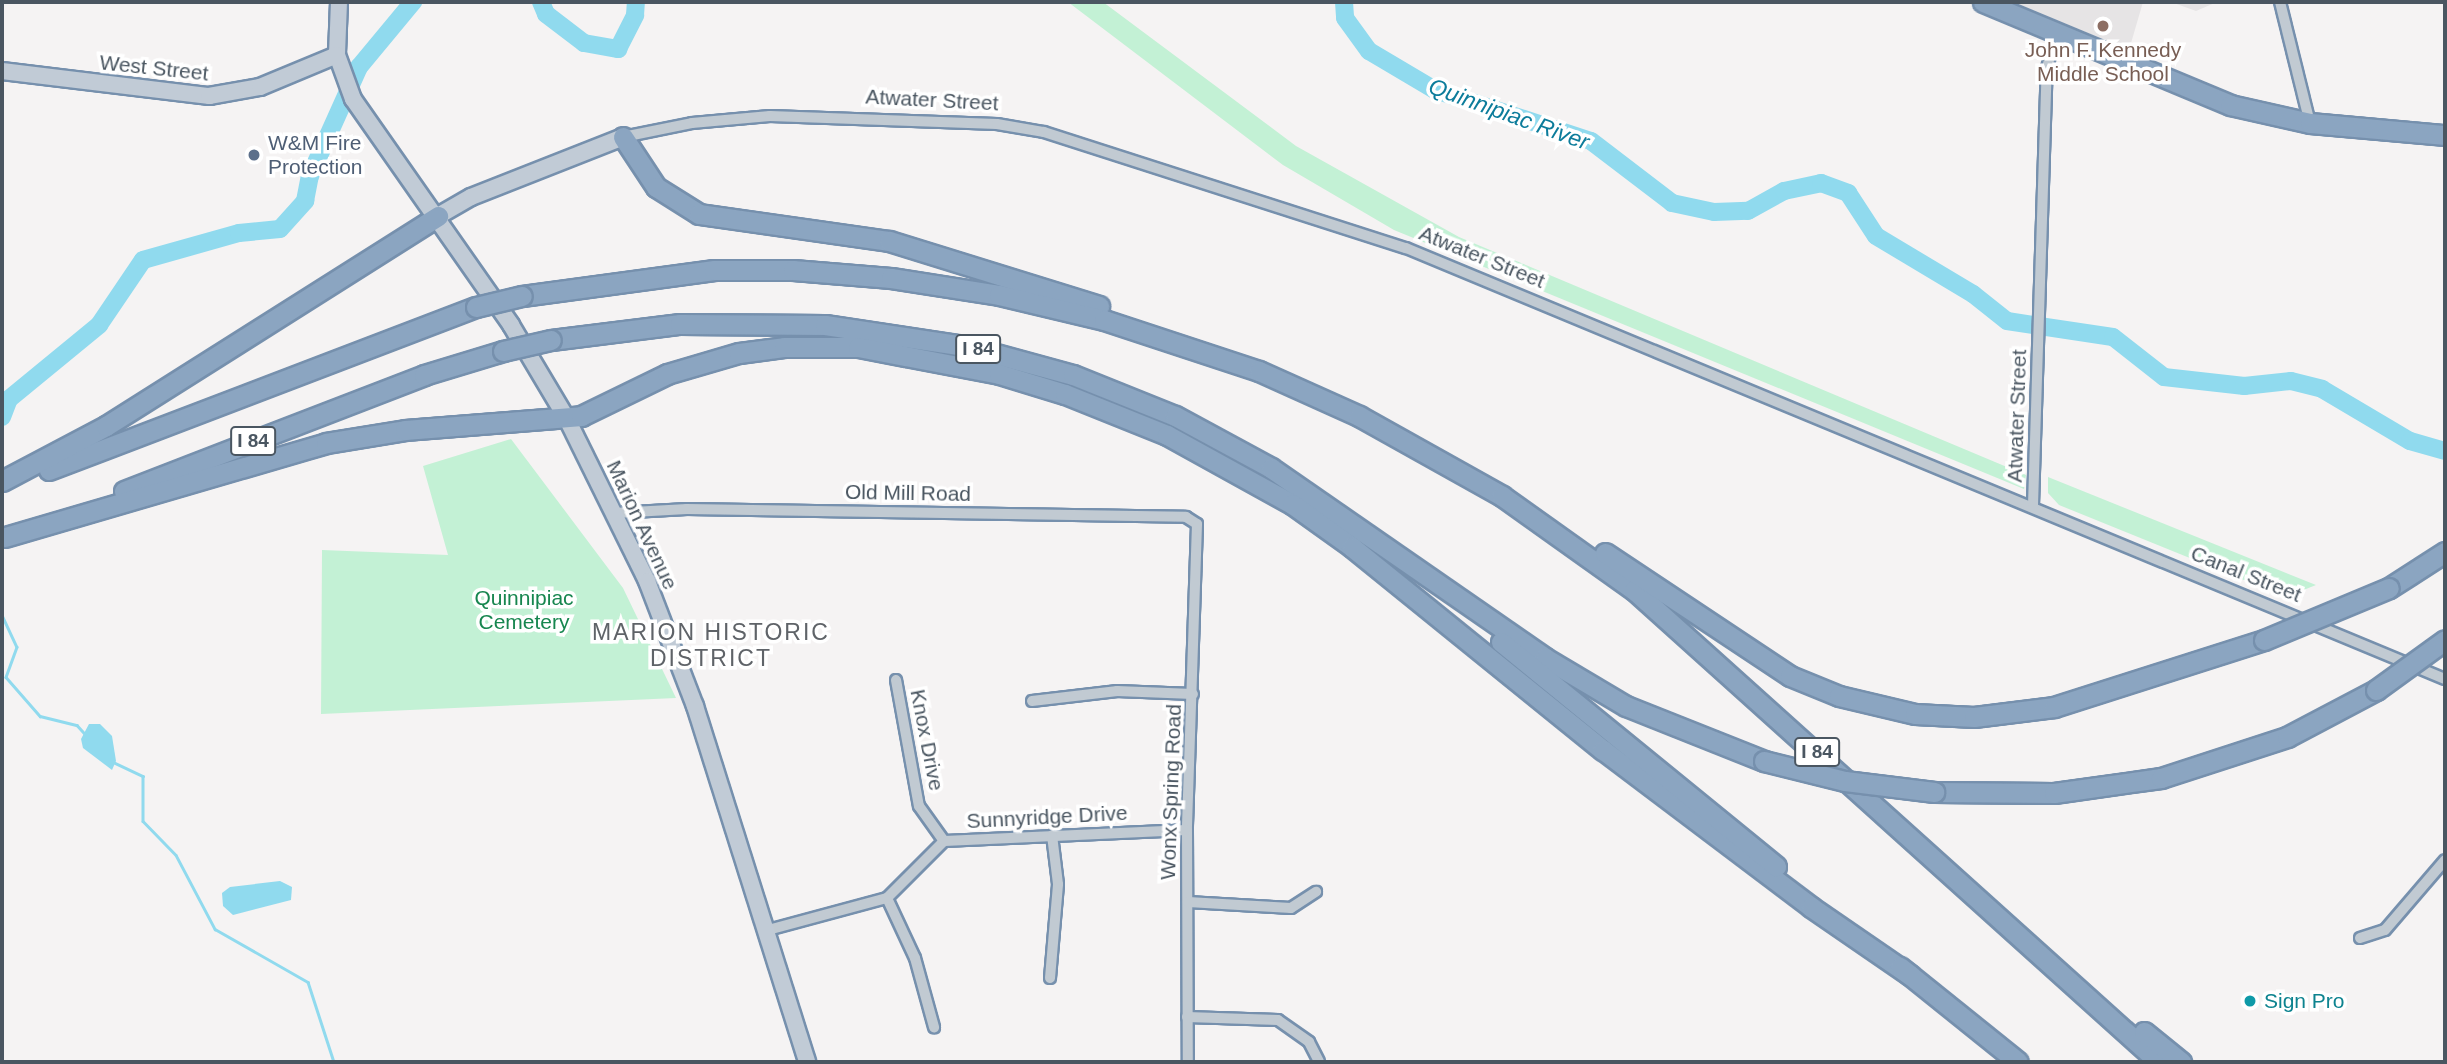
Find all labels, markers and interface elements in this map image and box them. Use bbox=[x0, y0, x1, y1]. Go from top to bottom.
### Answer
marker: John F. Kennedy Middle School bbox=[2095, 18, 2111, 34]
place label: John F. Kennedy Middle School bbox=[2025, 37, 2181, 87]
street label: West Street bbox=[98, 50, 210, 86]
water label: Quinnipiac River bbox=[1425, 72, 1593, 156]
street label: Atwater Street bbox=[865, 84, 999, 116]
place label: W&M Fire Protection bbox=[268, 130, 363, 180]
marker: W&M Fire Protection bbox=[246, 147, 262, 163]
street label: Atwater Street bbox=[1416, 220, 1548, 294]
road number: I 84 bbox=[954, 334, 1002, 364]
street label: Atwater Street bbox=[2002, 349, 2032, 483]
road number: I 84 bbox=[229, 426, 278, 456]
street label: Marion Avenue bbox=[601, 456, 683, 594]
street label: Old Mill Road bbox=[845, 479, 971, 507]
street label: Canal Street bbox=[2187, 540, 2305, 608]
park label: Quinnipiac Cemetery bbox=[474, 585, 574, 635]
district label: MARION HISTORIC DISTRICT bbox=[594, 618, 828, 672]
street label: Knox Drive bbox=[905, 687, 949, 793]
street label: Wonx Spring Road bbox=[1155, 704, 1187, 880]
road number: I 84 bbox=[1792, 736, 1842, 768]
street label: Sunnyridge Drive bbox=[966, 800, 1128, 834]
place label: Sign Pro bbox=[2264, 988, 2345, 1014]
marker: Sign Pro bbox=[2242, 993, 2258, 1009]

